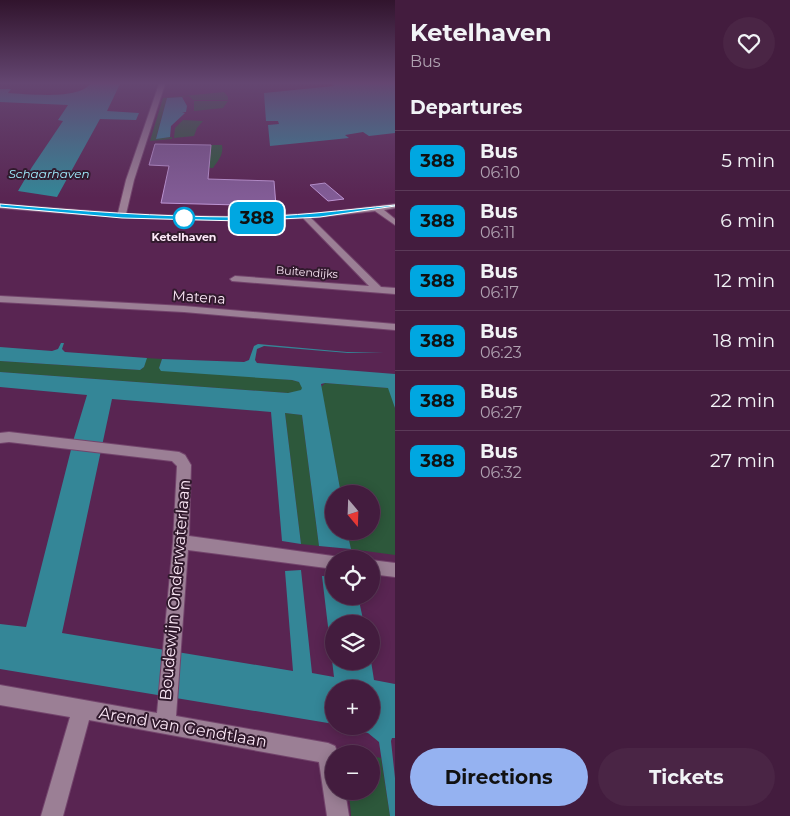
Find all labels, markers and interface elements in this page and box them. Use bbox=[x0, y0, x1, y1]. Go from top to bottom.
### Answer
button: heart bbox=[723, 17, 775, 69]
text: Ketelhaven bbox=[410, 18, 552, 47]
text: Bus bbox=[410, 52, 441, 71]
text: Departures bbox=[410, 96, 522, 119]
text: Bus bbox=[480, 140, 518, 163]
text: 5 min bbox=[721, 149, 775, 172]
text: 388 bbox=[420, 150, 455, 172]
text: 06:10 bbox=[480, 163, 520, 182]
water label: Schaarhaven bbox=[8, 166, 90, 181]
text: Bus bbox=[480, 200, 518, 223]
line badge: 388 bbox=[228, 202, 286, 234]
marker: Ketelhaven bbox=[173, 207, 195, 229]
text: 388 bbox=[240, 207, 274, 229]
text: 6 min bbox=[720, 209, 775, 232]
text: 388 bbox=[420, 210, 455, 232]
text: 06:11 bbox=[480, 223, 515, 242]
place label: Ketelhaven bbox=[152, 230, 216, 244]
text: Bus bbox=[480, 260, 518, 283]
street label: Buitendijks bbox=[276, 263, 339, 281]
text: 12 min bbox=[714, 269, 775, 292]
text: 388 bbox=[420, 270, 455, 292]
text: 06:17 bbox=[480, 283, 519, 302]
street label: Matena bbox=[172, 286, 226, 308]
text: Bus bbox=[480, 320, 518, 343]
text: 18 min bbox=[713, 329, 775, 352]
text: 388 bbox=[420, 330, 455, 352]
text: 06:23 bbox=[480, 343, 522, 362]
text: Bus bbox=[480, 380, 518, 403]
text: 22 min bbox=[710, 389, 775, 412]
text: 388 bbox=[420, 390, 455, 412]
text: 06:27 bbox=[480, 403, 522, 422]
text: Bus bbox=[480, 440, 518, 463]
text: 27 min bbox=[710, 449, 775, 472]
text: 388 bbox=[420, 450, 455, 472]
text: 06:32 bbox=[480, 463, 522, 482]
street label: Boudewijn Onderwaterlaan bbox=[156, 479, 194, 701]
north arrow bbox=[325, 485, 380, 540]
map controls bbox=[325, 485, 380, 800]
button: locate bbox=[325, 550, 380, 605]
button: layers bbox=[325, 615, 380, 670]
button: + bbox=[325, 680, 380, 735]
street label: Arend van Gendtlaan bbox=[98, 703, 268, 751]
button: − bbox=[325, 745, 380, 800]
button: Directions bbox=[410, 748, 588, 806]
button: Tickets bbox=[598, 748, 775, 806]

